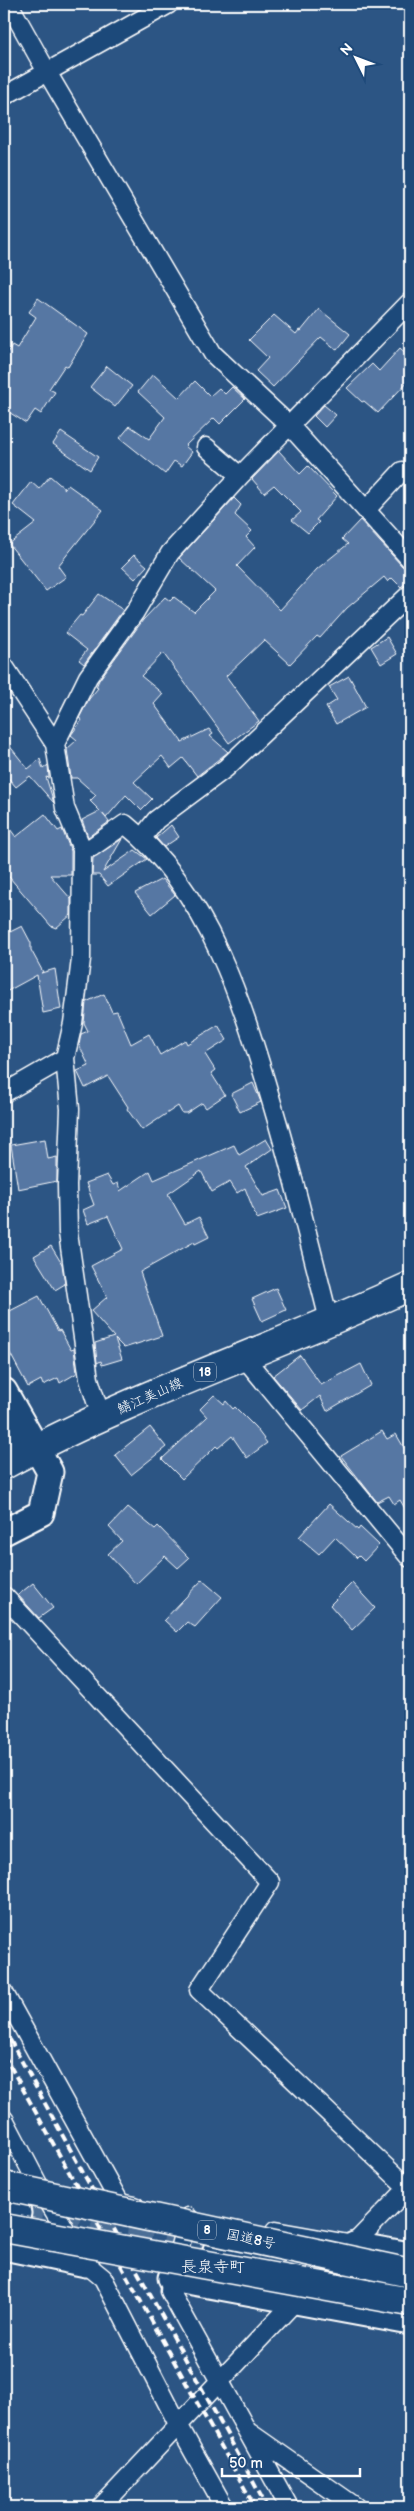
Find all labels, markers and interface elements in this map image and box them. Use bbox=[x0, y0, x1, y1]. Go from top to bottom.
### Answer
north arrow bbox=[332, 32, 382, 82]
text: N bbox=[337, 40, 357, 59]
road number: 18 bbox=[194, 1362, 216, 1381]
street label: 鯖江美山線 bbox=[115, 1374, 185, 1418]
road number: 8 bbox=[198, 2220, 216, 2240]
street label: 国道8号 bbox=[225, 2225, 277, 2253]
district label: 長泉寺町 bbox=[181, 2258, 245, 2277]
scale bar bbox=[222, 2446, 359, 2478]
text: 50 m bbox=[229, 2454, 263, 2473]

